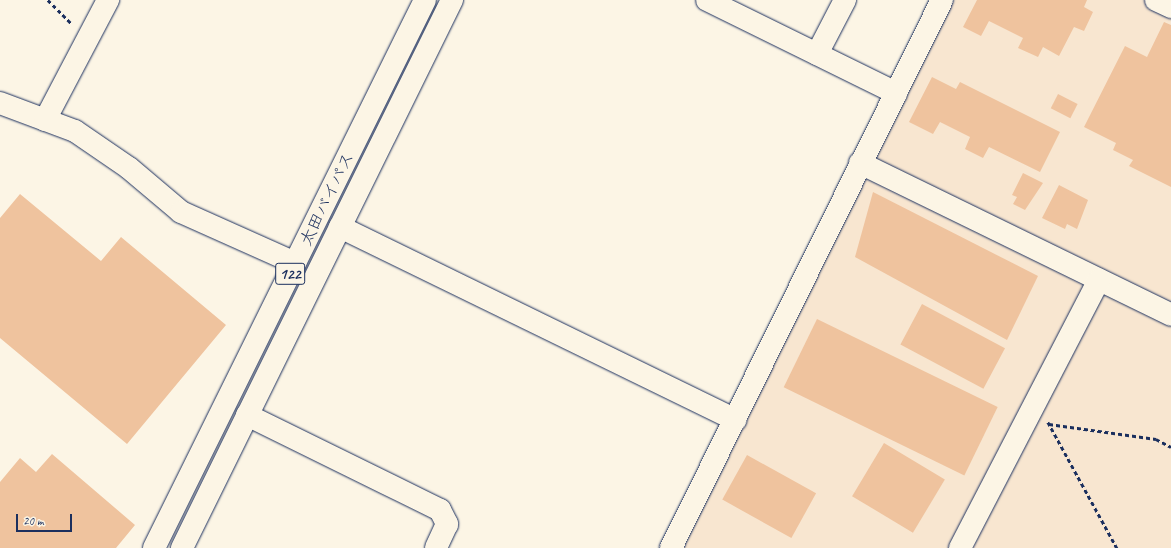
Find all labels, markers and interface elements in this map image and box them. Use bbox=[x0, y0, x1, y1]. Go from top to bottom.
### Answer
street label: 太田バイパス bbox=[295, 149, 359, 249]
road number: 122 bbox=[275, 260, 305, 288]
scale bar bbox=[18, 506, 74, 532]
text: 20 m bbox=[23, 513, 43, 529]

